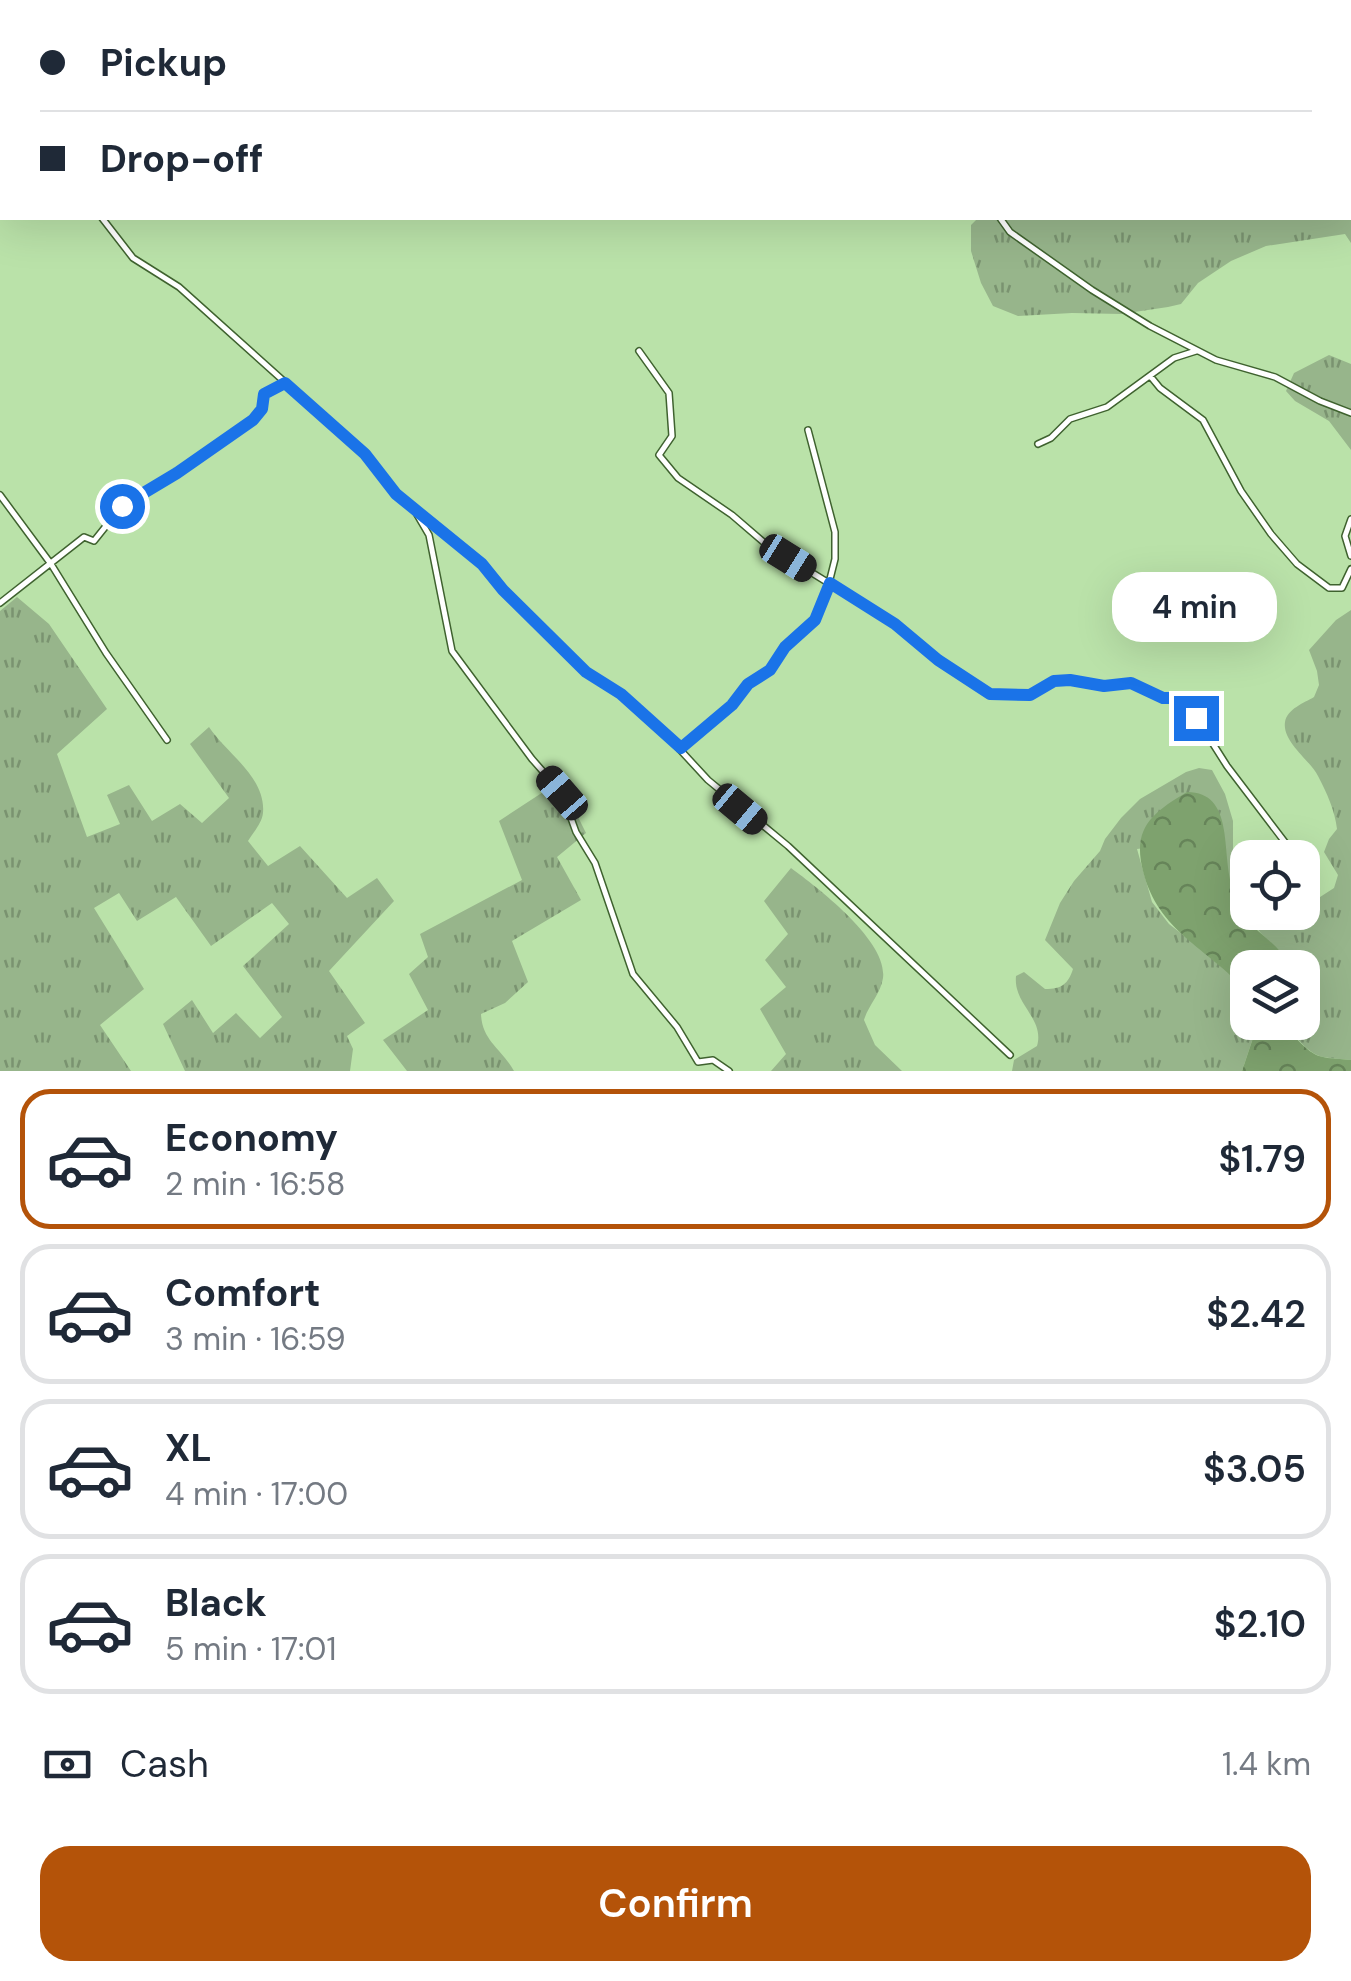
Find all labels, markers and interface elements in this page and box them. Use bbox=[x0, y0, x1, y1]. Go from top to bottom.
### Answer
text: Pickup bbox=[100, 38, 227, 88]
text: Drop-off bbox=[100, 134, 263, 184]
route start bbox=[100, 484, 145, 529]
car bbox=[755, 529, 821, 587]
callout: 4 min bbox=[1114, 573, 1278, 643]
text: 4 min bbox=[1152, 586, 1237, 628]
route end bbox=[1174, 696, 1219, 741]
car bbox=[531, 761, 593, 825]
car bbox=[707, 778, 773, 840]
map controls bbox=[1230, 840, 1320, 1040]
button: locate bbox=[1230, 840, 1320, 930]
button: layers bbox=[1230, 950, 1320, 1040]
text: Economy bbox=[165, 1113, 338, 1163]
icon: car bbox=[45, 1114, 135, 1204]
text: $1.79 bbox=[1218, 1134, 1306, 1184]
text: 2 min · 16:58 bbox=[165, 1163, 345, 1205]
text: Comfort bbox=[165, 1268, 321, 1318]
icon: car bbox=[45, 1269, 135, 1359]
text: $2.42 bbox=[1206, 1289, 1306, 1339]
text: 3 min · 16:59 bbox=[165, 1318, 346, 1360]
text: XL bbox=[165, 1423, 212, 1473]
icon: car bbox=[45, 1424, 135, 1514]
text: $3.05 bbox=[1203, 1444, 1306, 1494]
text: 4 min · 17:00 bbox=[165, 1473, 348, 1515]
text: Black bbox=[165, 1578, 267, 1628]
icon: car bbox=[45, 1579, 135, 1669]
text: $2.10 bbox=[1214, 1599, 1306, 1649]
text: 5 min · 17:01 bbox=[165, 1628, 336, 1670]
icon: cash bbox=[40, 1737, 95, 1792]
text: Cash bbox=[120, 1739, 209, 1789]
text: 1.4 km bbox=[1222, 1743, 1311, 1785]
button: Confirm bbox=[40, 1846, 1311, 1961]

